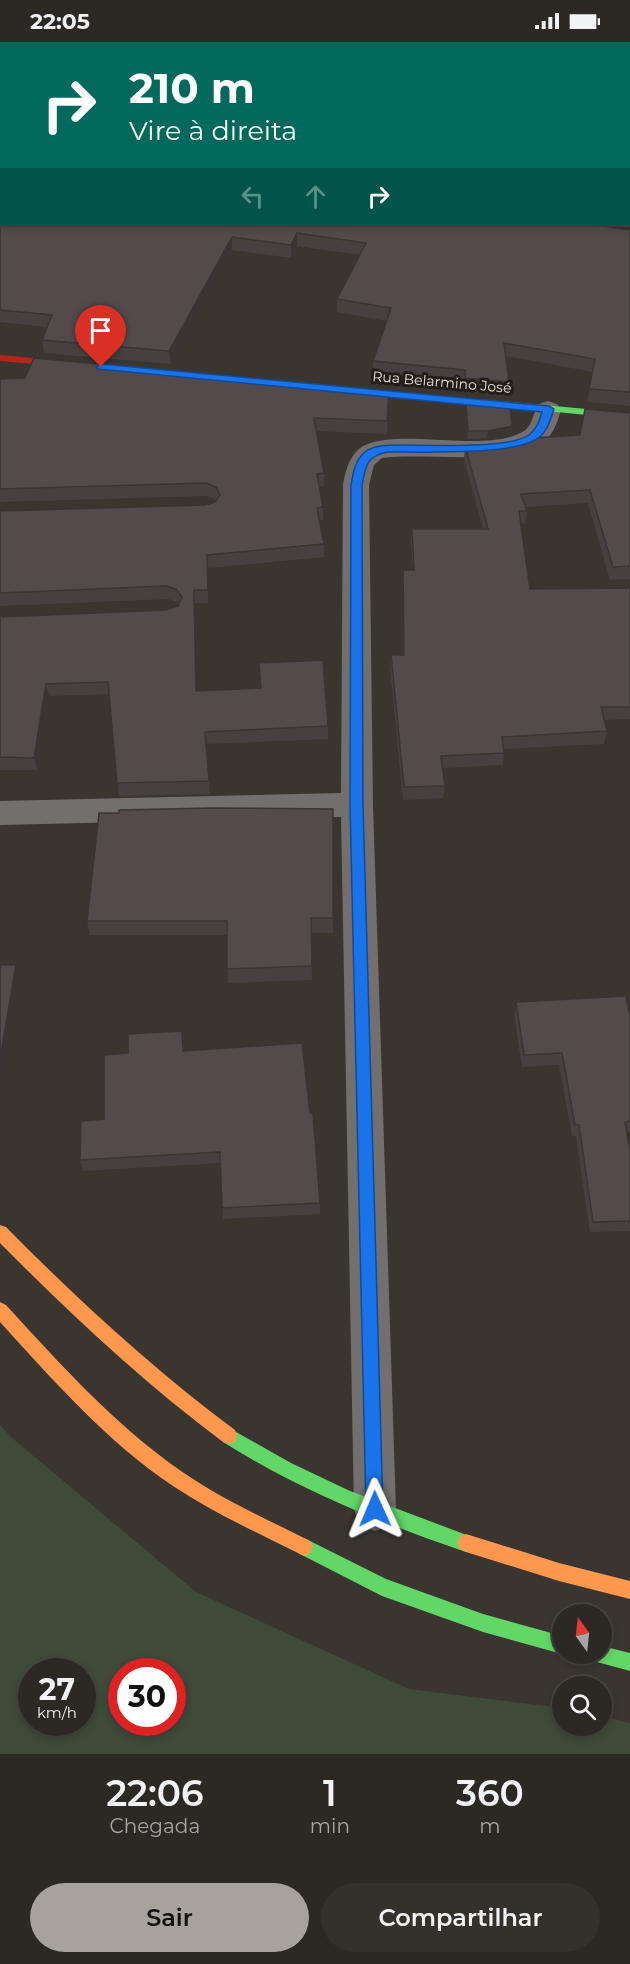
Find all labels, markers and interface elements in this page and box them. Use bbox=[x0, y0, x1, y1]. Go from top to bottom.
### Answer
text: 22:05 bbox=[30, 8, 90, 35]
text: 210 m bbox=[129, 62, 255, 114]
icon: right bbox=[30, 66, 108, 144]
text: Vire à direita bbox=[129, 114, 297, 147]
icon: left bbox=[236, 180, 269, 213]
icon: ahead bbox=[299, 180, 332, 213]
icon: right bbox=[362, 180, 395, 213]
pin bbox=[75, 305, 126, 367]
icon: arrive bbox=[84, 314, 117, 347]
street label: Rua Belarmino José bbox=[372, 367, 512, 397]
position arrow bbox=[343, 1477, 407, 1541]
north arrow bbox=[552, 1604, 612, 1664]
map controls bbox=[552, 1604, 612, 1736]
speed limit sign: 30 bbox=[108, 1658, 186, 1736]
text: 27 bbox=[39, 1671, 75, 1708]
button: search bbox=[552, 1676, 612, 1736]
text: km/h bbox=[37, 1703, 77, 1722]
text: 22:06 bbox=[106, 1771, 204, 1815]
text: 1 bbox=[323, 1771, 337, 1815]
text: 360 bbox=[456, 1771, 524, 1815]
text: Chegada bbox=[110, 1814, 200, 1838]
text: min bbox=[310, 1814, 350, 1838]
text: m bbox=[479, 1814, 501, 1838]
button: Sair bbox=[30, 1883, 309, 1952]
button: Compartilhar bbox=[321, 1883, 600, 1952]

